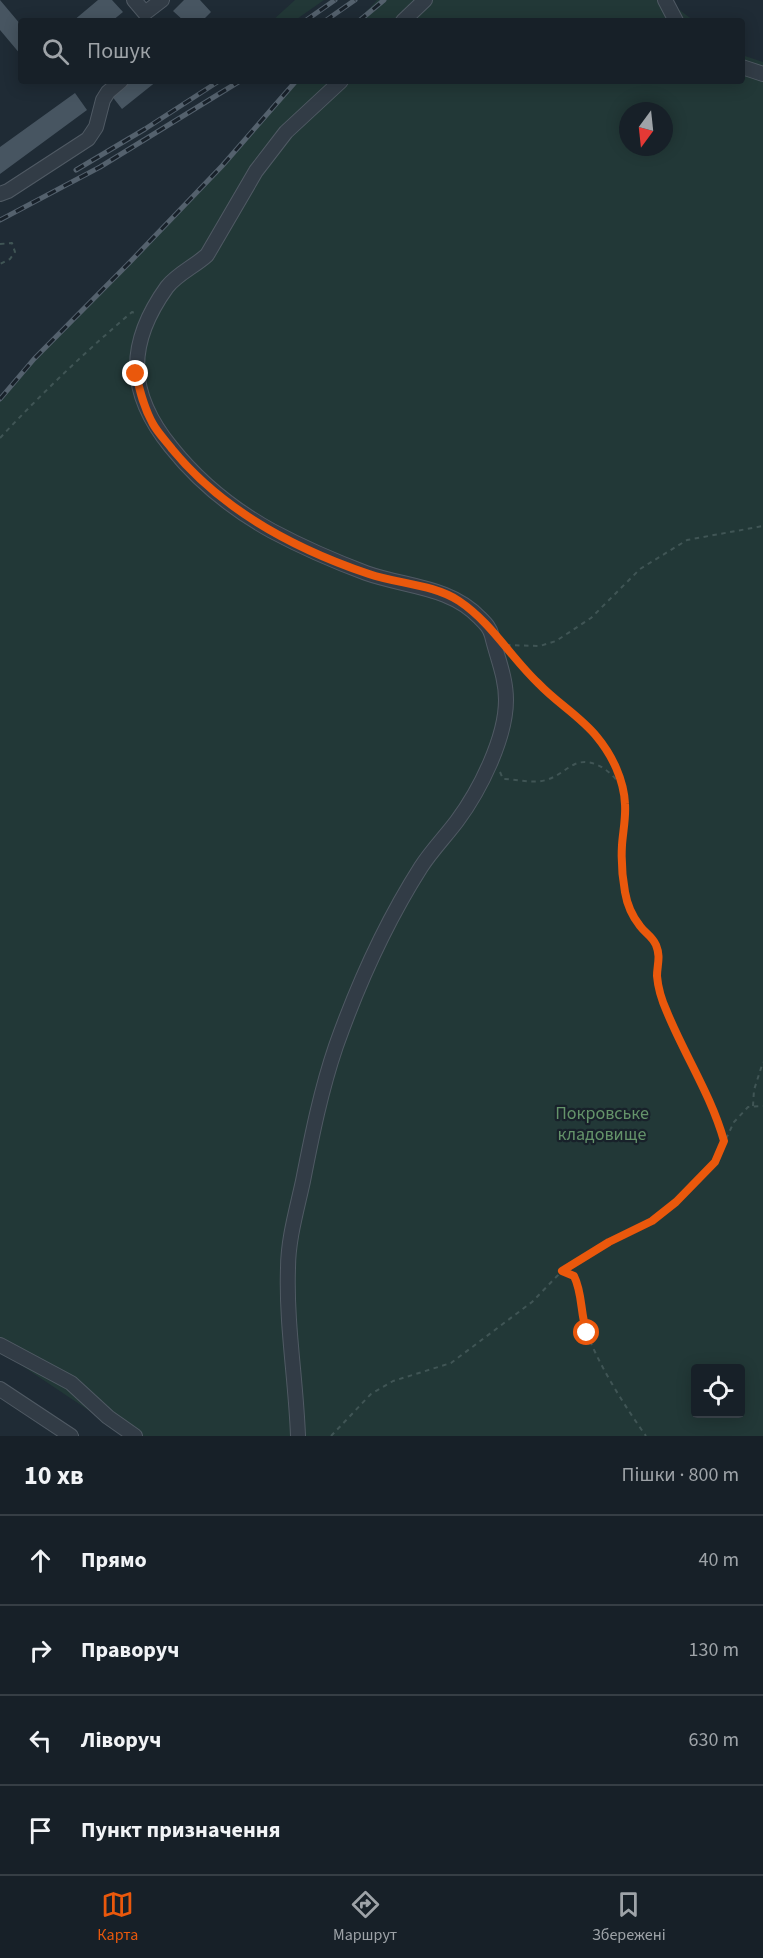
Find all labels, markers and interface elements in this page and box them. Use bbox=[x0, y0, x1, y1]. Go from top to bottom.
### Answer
search box bbox=[18, 18, 745, 84]
icon: search bbox=[39, 35, 72, 68]
text: Пошук bbox=[87, 35, 151, 67]
north arrow bbox=[619, 102, 673, 156]
route end bbox=[122, 360, 148, 386]
park label: Покровське кладовище bbox=[555, 1101, 649, 1147]
route start bbox=[573, 1319, 599, 1345]
map controls bbox=[691, 1364, 745, 1418]
button: locate bbox=[691, 1364, 745, 1418]
text: 10 хв bbox=[24, 1457, 84, 1494]
text: Пішки · 800 m bbox=[622, 1461, 739, 1489]
icon: ahead bbox=[24, 1544, 57, 1577]
text: Прямо bbox=[81, 1544, 147, 1576]
text: 40 m bbox=[699, 1546, 739, 1574]
icon: right bbox=[24, 1634, 57, 1667]
text: Праворуч bbox=[81, 1634, 179, 1666]
text: 130 m bbox=[689, 1636, 739, 1664]
icon: left bbox=[24, 1724, 57, 1757]
text: Ліворуч bbox=[81, 1724, 161, 1756]
text: 630 m bbox=[689, 1726, 739, 1754]
icon: arrive bbox=[24, 1814, 57, 1847]
text: Пункт призначення bbox=[81, 1814, 281, 1846]
tab: Карта bbox=[97, 1888, 138, 1946]
tab: Маршрут bbox=[333, 1888, 397, 1946]
tab: Збережені bbox=[592, 1888, 666, 1946]

